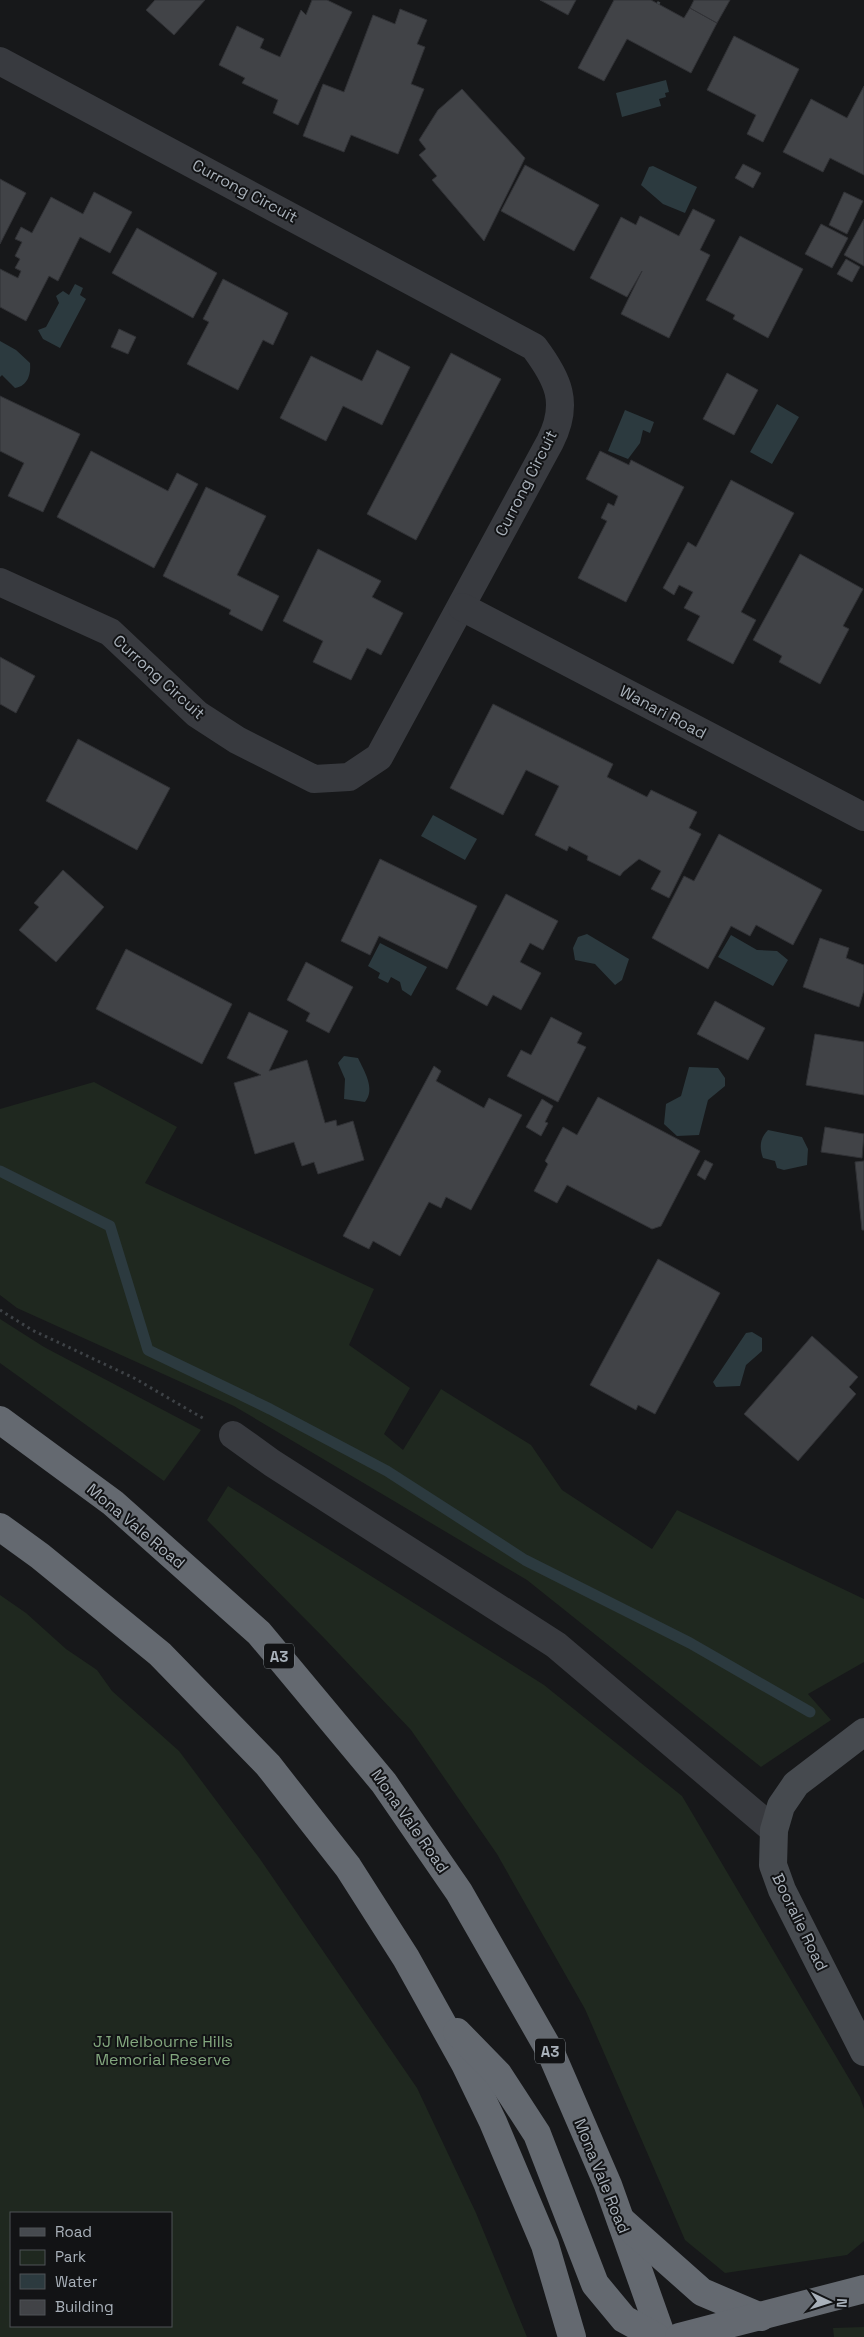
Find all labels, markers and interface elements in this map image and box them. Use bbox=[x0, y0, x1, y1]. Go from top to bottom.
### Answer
street label: Currong Circuit bbox=[189, 154, 301, 228]
street label: Currong Circuit bbox=[490, 426, 562, 540]
street label: Currong Circuit bbox=[109, 630, 209, 724]
street label: Wanari Road bbox=[616, 680, 710, 744]
street label: Mona Vale Road bbox=[83, 1479, 189, 1573]
road number: A3 bbox=[264, 1644, 294, 1668]
street label: Mona Vale Road bbox=[366, 1765, 454, 1877]
street label: Booralie Road bbox=[767, 1870, 833, 1974]
park label: JJ Melbourne Hills Memorial Reserve bbox=[93, 2031, 233, 2070]
road number: A3 bbox=[535, 2038, 565, 2064]
street label: Mona Vale Road bbox=[569, 2116, 635, 2236]
legend bbox=[10, 2212, 172, 2327]
text: Road bbox=[55, 2222, 92, 2241]
text: Park bbox=[55, 2247, 86, 2266]
text: Water bbox=[55, 2272, 98, 2291]
north arrow bbox=[804, 2277, 854, 2327]
text: Building bbox=[55, 2297, 114, 2316]
text: N bbox=[833, 2298, 851, 2308]

